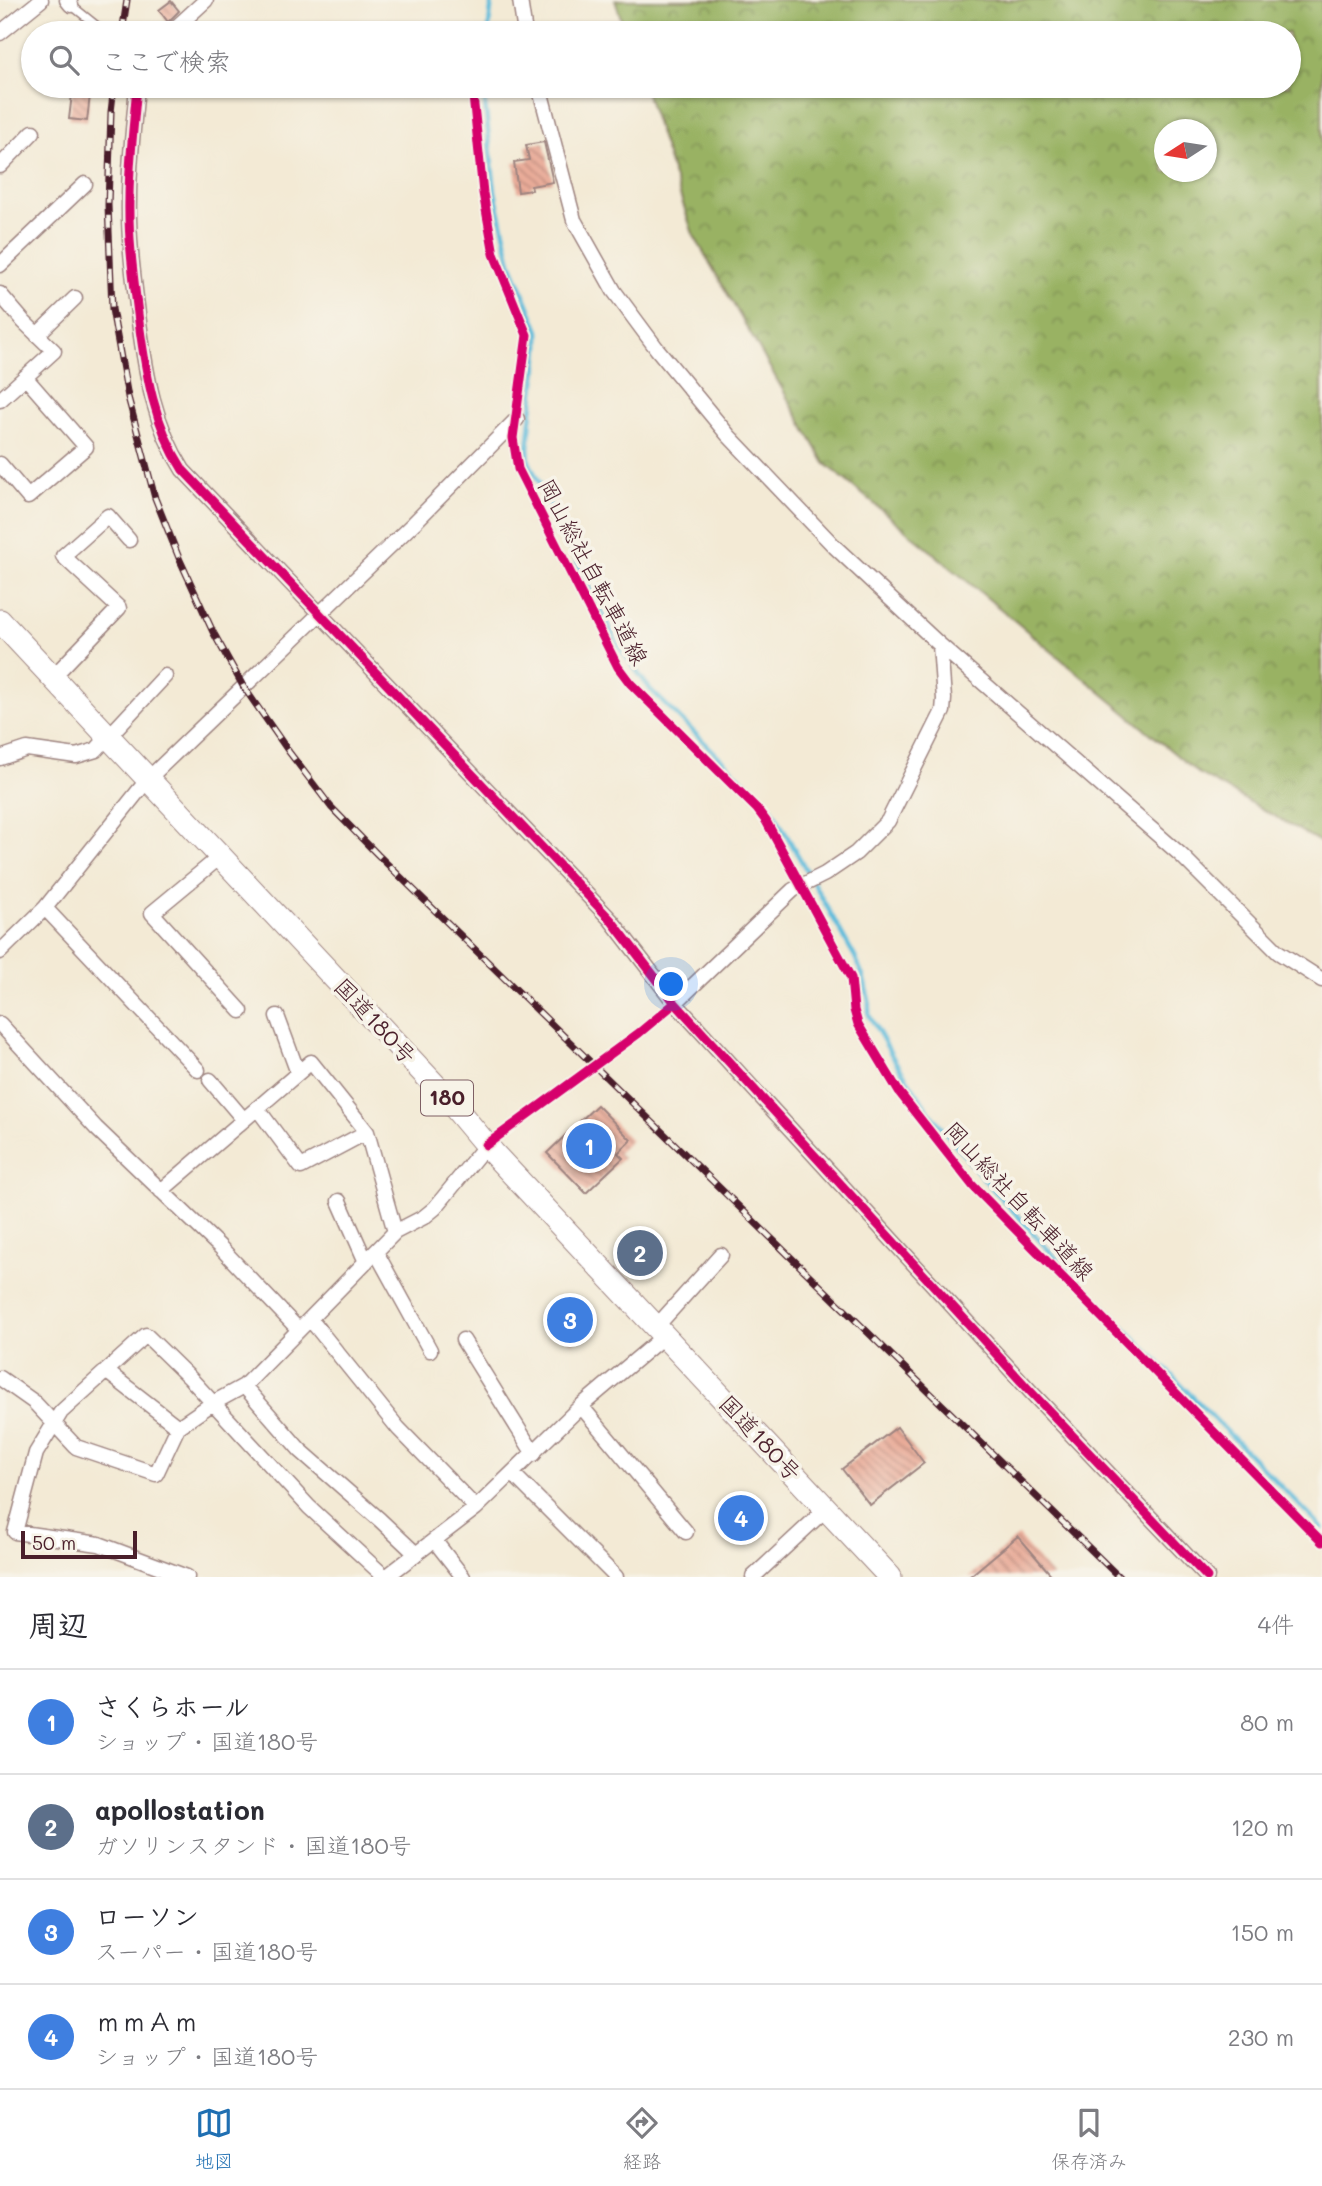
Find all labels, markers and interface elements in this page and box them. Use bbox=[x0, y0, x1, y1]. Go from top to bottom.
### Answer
search box bbox=[21, 21, 1301, 98]
icon: search bbox=[45, 41, 83, 79]
text: ここで検索 bbox=[101, 44, 231, 78]
north arrow bbox=[1154, 119, 1217, 182]
street label: 岡山総社自転車道線 bbox=[532, 473, 656, 670]
your location bbox=[654, 967, 688, 1001]
street label: 国道180号 bbox=[328, 971, 423, 1070]
road number: 180 bbox=[421, 1080, 473, 1116]
street label: 岡山総社自転車道線 bbox=[938, 1114, 1101, 1286]
pin: 1 bbox=[566, 1120, 612, 1172]
pin: 2 bbox=[617, 1227, 663, 1279]
pin: 3 bbox=[547, 1294, 593, 1346]
street label: 国道180号 bbox=[713, 1388, 808, 1487]
pin: 4 bbox=[718, 1492, 764, 1544]
scale bar bbox=[21, 1528, 136, 1560]
text: 50 m bbox=[32, 1530, 76, 1555]
text: 周辺 bbox=[28, 1604, 88, 1644]
text: 4件 bbox=[1257, 1609, 1294, 1639]
text: さくらホール bbox=[95, 1689, 250, 1723]
text: 1 bbox=[46, 1707, 56, 1737]
text: 80 m bbox=[1240, 1707, 1294, 1737]
text: ショップ · 国道180号 bbox=[95, 1726, 318, 1756]
text: apollostation bbox=[95, 1793, 265, 1827]
text: 2 bbox=[45, 1812, 57, 1842]
text: 120 m bbox=[1231, 1812, 1294, 1842]
text: ガソリンスタンド · 国道180号 bbox=[95, 1830, 412, 1860]
text: ローソン bbox=[95, 1899, 199, 1933]
text: 3 bbox=[44, 1917, 58, 1947]
text: 150 m bbox=[1230, 1917, 1294, 1947]
text: スーパー · 国道180号 bbox=[95, 1936, 318, 1966]
text: ｍｍＡｍ bbox=[95, 2004, 199, 2038]
text: 4 bbox=[44, 2022, 58, 2052]
text: 230 m bbox=[1228, 2022, 1294, 2052]
text: ショップ · 国道180号 bbox=[95, 2041, 318, 2071]
tab: 地図 bbox=[195, 2104, 233, 2173]
tab: 経路 bbox=[623, 2104, 661, 2173]
tab: 保存済み bbox=[1051, 2104, 1127, 2173]

